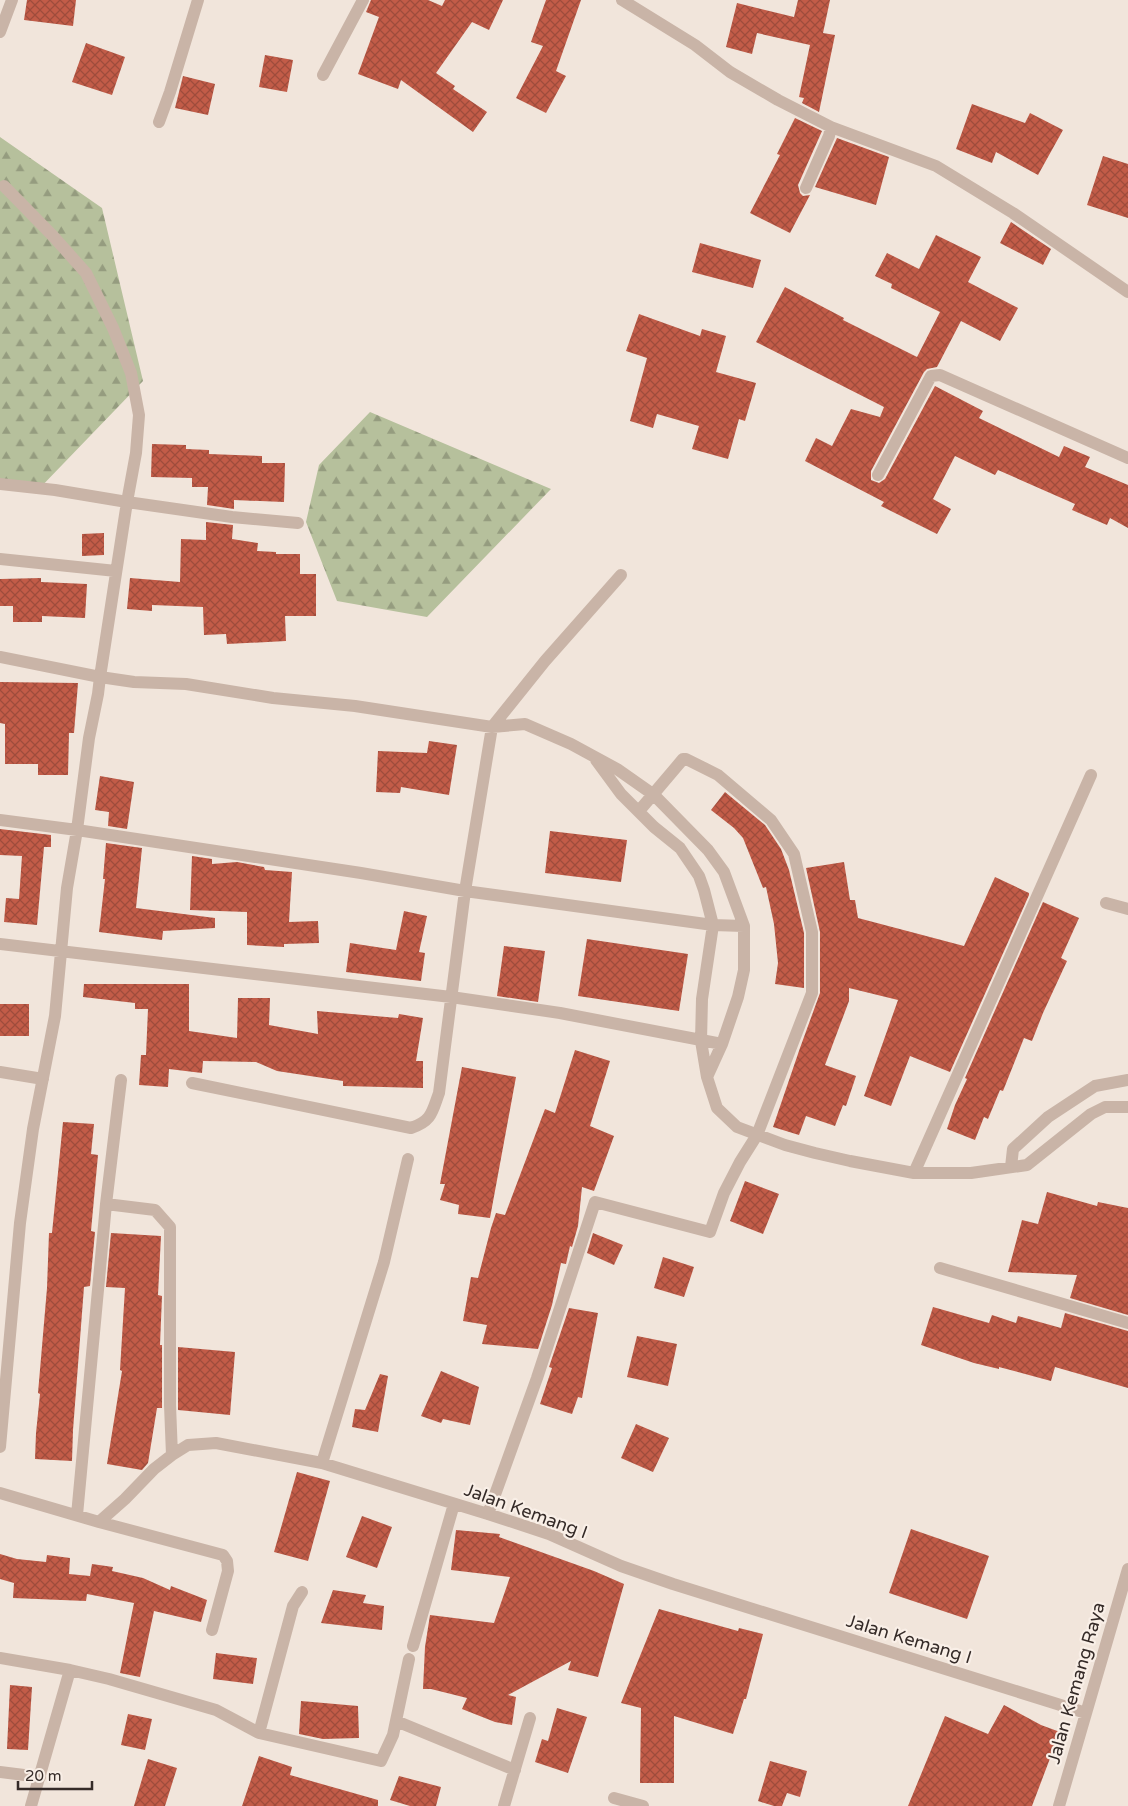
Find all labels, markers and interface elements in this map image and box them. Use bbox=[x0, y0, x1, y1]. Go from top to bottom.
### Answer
street label: Jalan Kemang I bbox=[461, 1478, 591, 1544]
street label: Jalan Kemang Raya bbox=[1042, 1600, 1110, 1766]
street label: Jalan Kemang I bbox=[844, 1610, 974, 1668]
scale bar bbox=[18, 1758, 91, 1790]
text: 20 m bbox=[25, 1767, 62, 1785]

